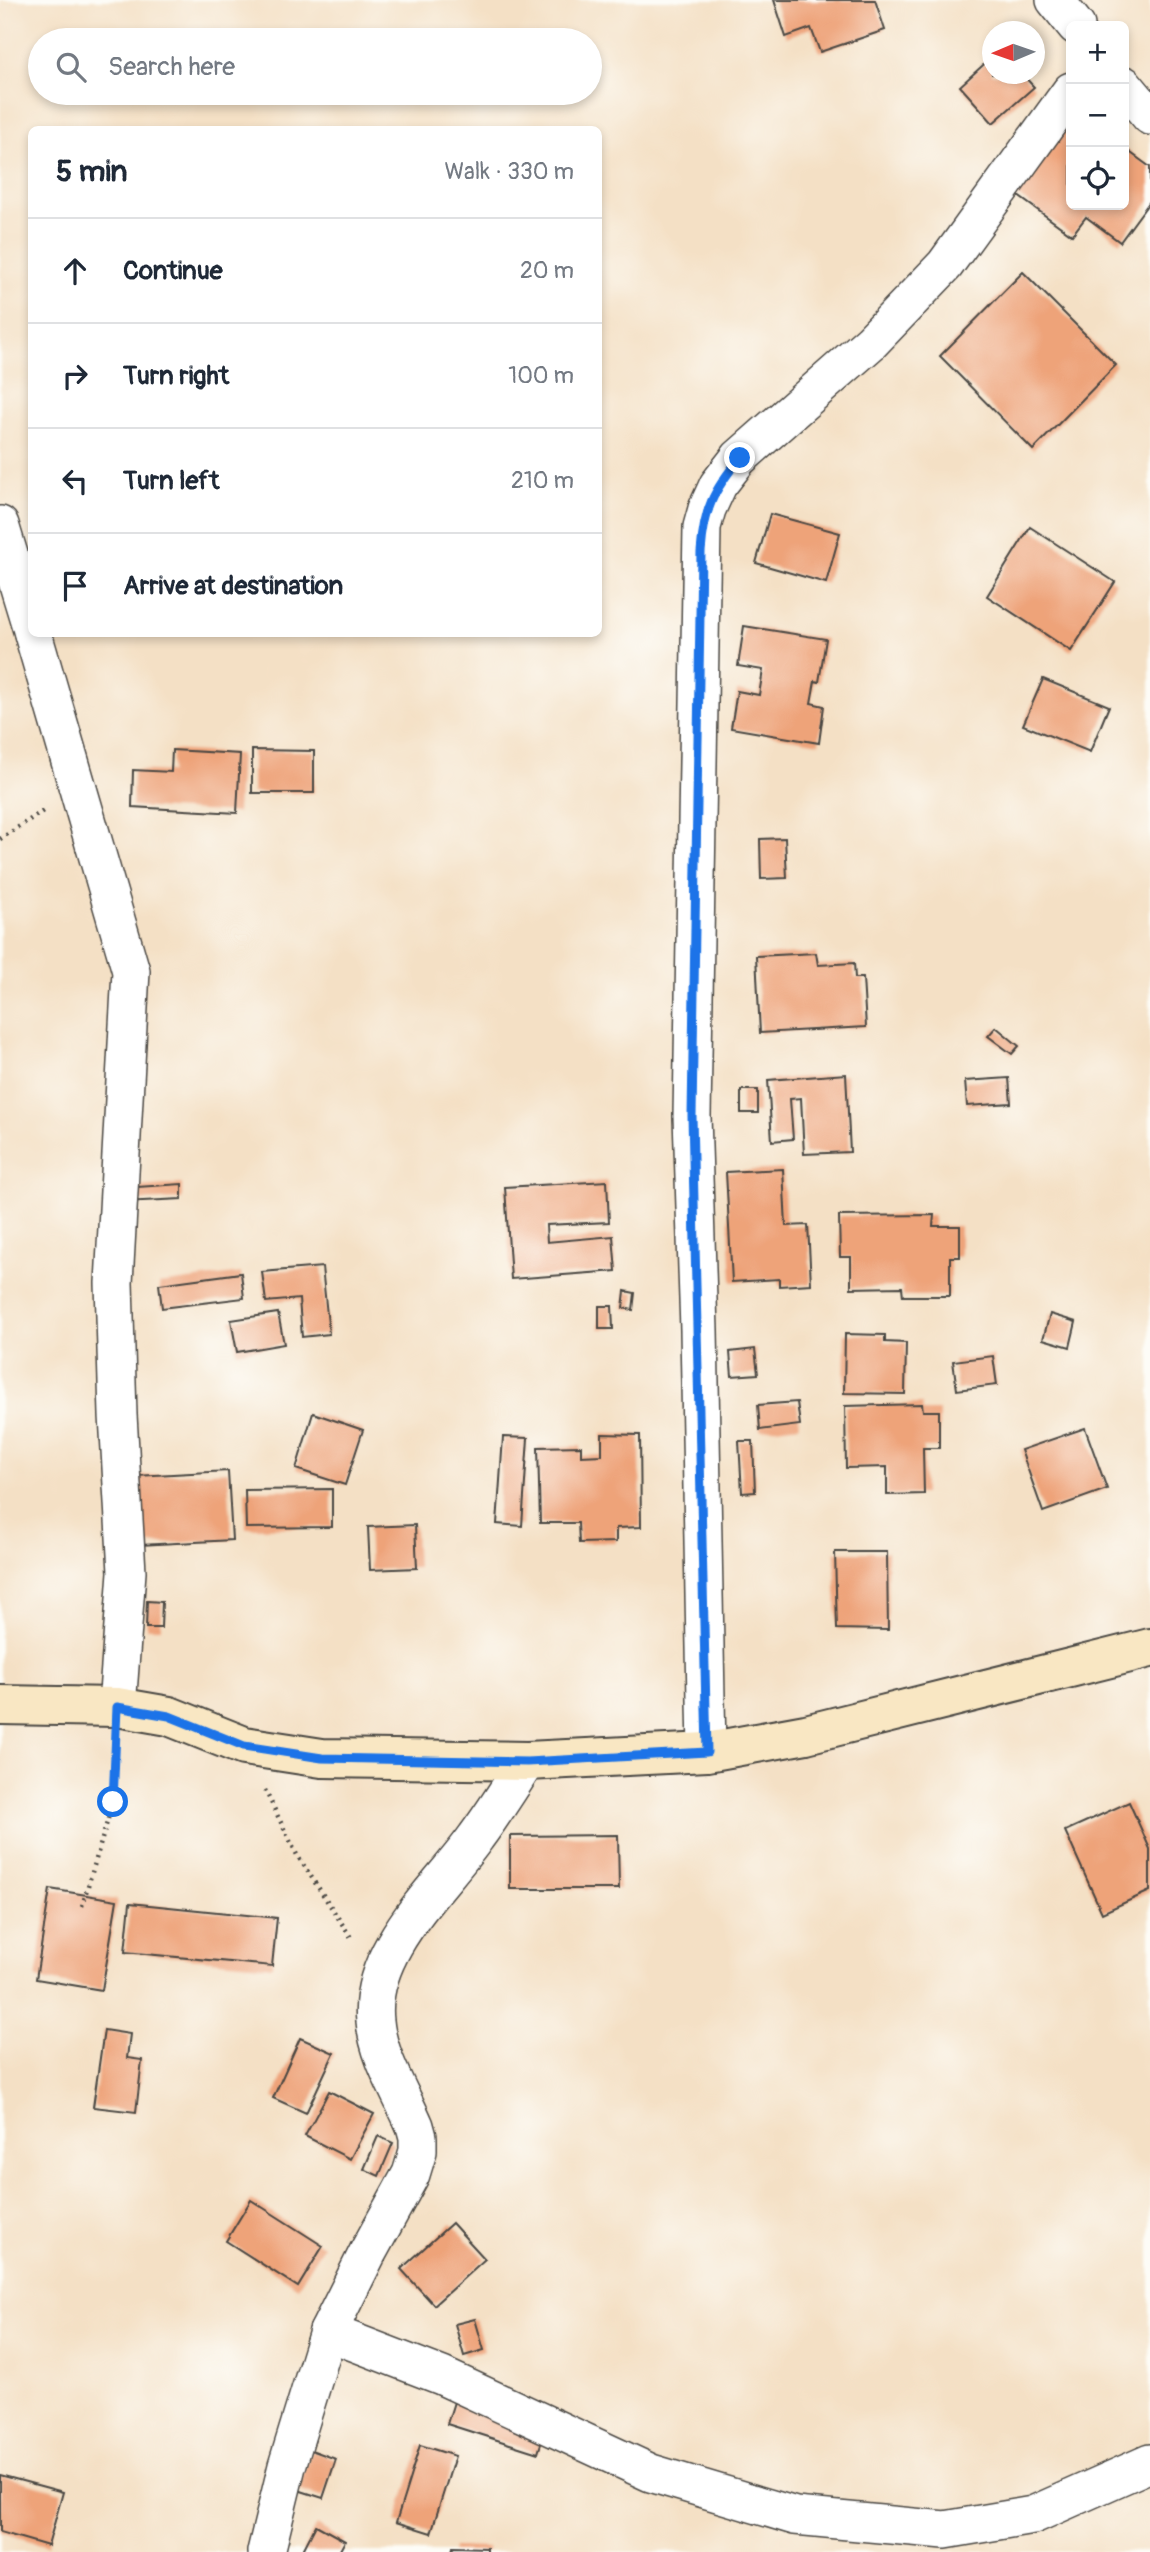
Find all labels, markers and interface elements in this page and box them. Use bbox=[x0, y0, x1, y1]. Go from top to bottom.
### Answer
north arrow bbox=[982, 21, 1045, 84]
map controls bbox=[1066, 21, 1129, 210]
button: + bbox=[1066, 21, 1129, 84]
search box bbox=[28, 28, 602, 105]
icon: search bbox=[52, 48, 90, 86]
text: Search here bbox=[108, 51, 235, 83]
button: − bbox=[1066, 84, 1129, 147]
button: locate bbox=[1066, 147, 1129, 210]
text: 5 min bbox=[56, 153, 127, 190]
text: Walk · 330 m bbox=[444, 157, 574, 186]
icon: ahead bbox=[56, 252, 94, 290]
text: Continue bbox=[123, 255, 223, 287]
text: 20 m bbox=[520, 256, 574, 285]
icon: right bbox=[56, 357, 94, 395]
text: Turn right bbox=[123, 360, 229, 392]
text: 100 m bbox=[508, 361, 574, 390]
route end bbox=[724, 442, 755, 473]
icon: left bbox=[56, 462, 94, 500]
text: Turn left bbox=[123, 465, 219, 497]
text: 210 m bbox=[511, 466, 574, 495]
icon: arrive bbox=[56, 567, 94, 605]
text: Arrive at destination bbox=[123, 570, 343, 602]
route start bbox=[97, 1786, 128, 1817]

